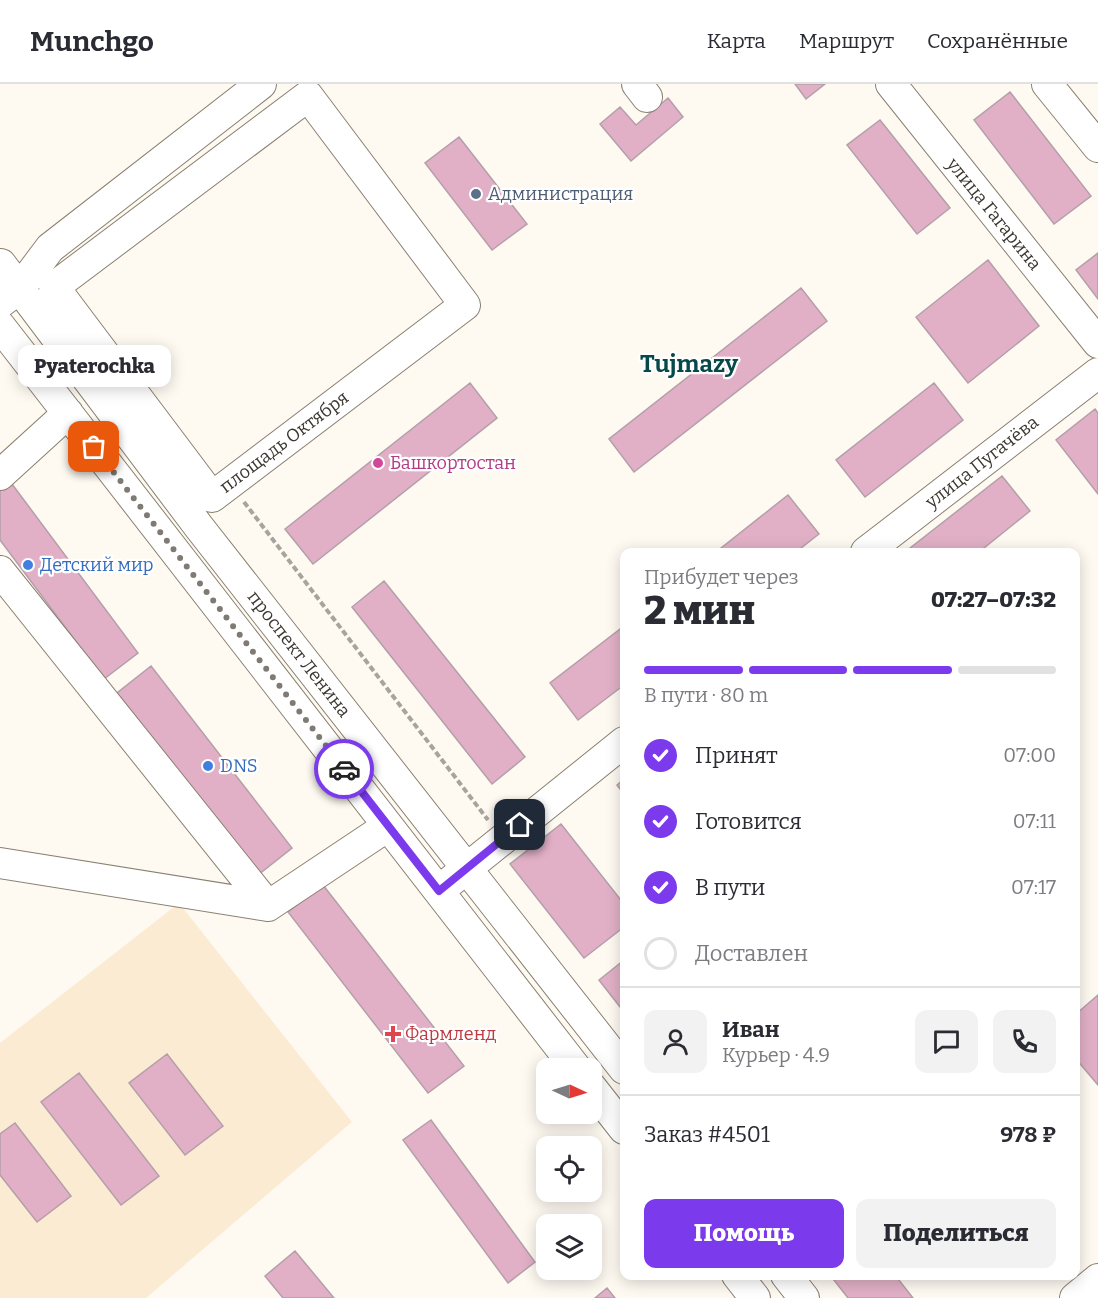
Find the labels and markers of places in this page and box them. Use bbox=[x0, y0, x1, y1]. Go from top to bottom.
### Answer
place label: Администрация bbox=[488, 183, 633, 205]
marker: Администрация bbox=[469, 187, 483, 201]
callout: Pyaterochka bbox=[17, 345, 170, 387]
pin bbox=[68, 421, 119, 472]
place label: Башкортостан bbox=[390, 452, 516, 474]
marker: Башкортостан bbox=[371, 456, 385, 470]
place label: Детский мир bbox=[40, 554, 154, 576]
marker: Детский мир bbox=[21, 558, 35, 572]
place label: DNS bbox=[220, 755, 258, 777]
marker: DNS bbox=[201, 759, 215, 773]
pin bbox=[494, 799, 545, 850]
place label: Фармленд bbox=[405, 1023, 497, 1045]
marker: Фармленд bbox=[386, 1027, 400, 1041]

